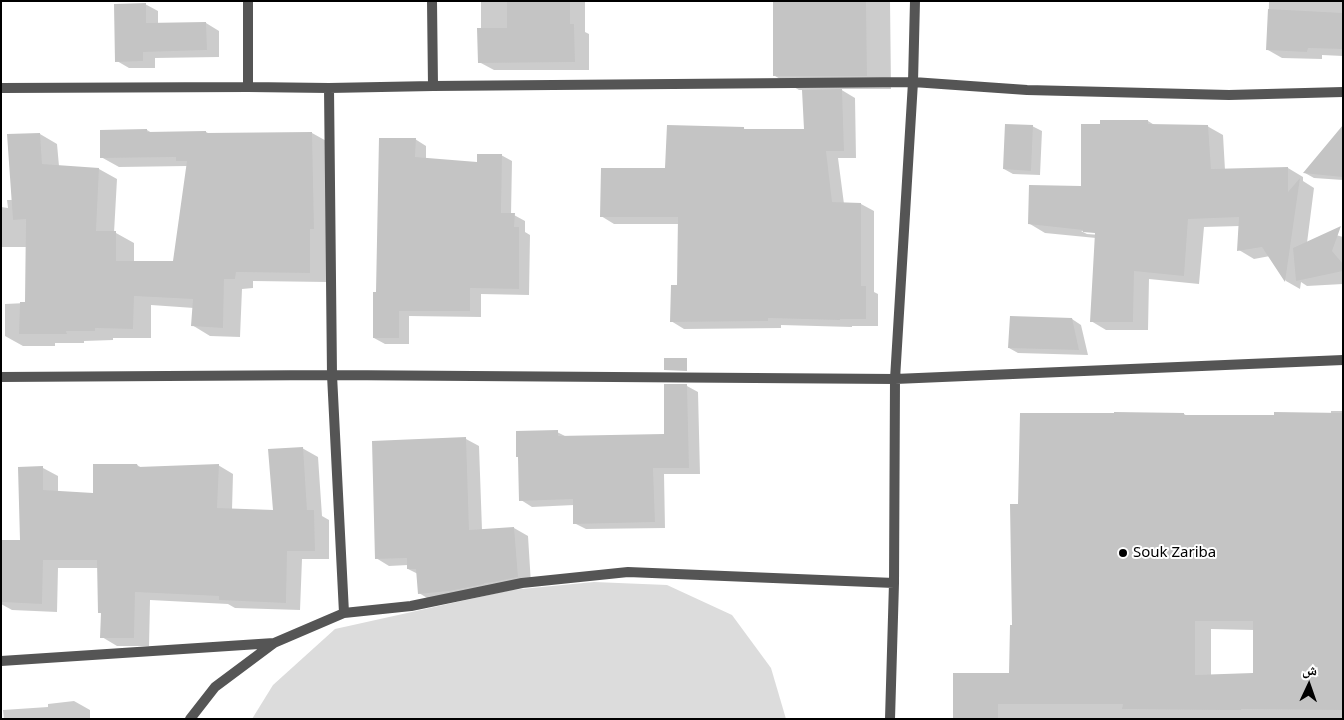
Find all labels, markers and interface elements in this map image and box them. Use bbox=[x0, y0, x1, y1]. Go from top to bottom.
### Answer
place label: Souk Zariba bbox=[1133, 544, 1216, 562]
marker: Souk Zariba bbox=[1117, 547, 1129, 559]
north arrow bbox=[1284, 660, 1334, 710]
text: ش bbox=[1302, 660, 1318, 679]

